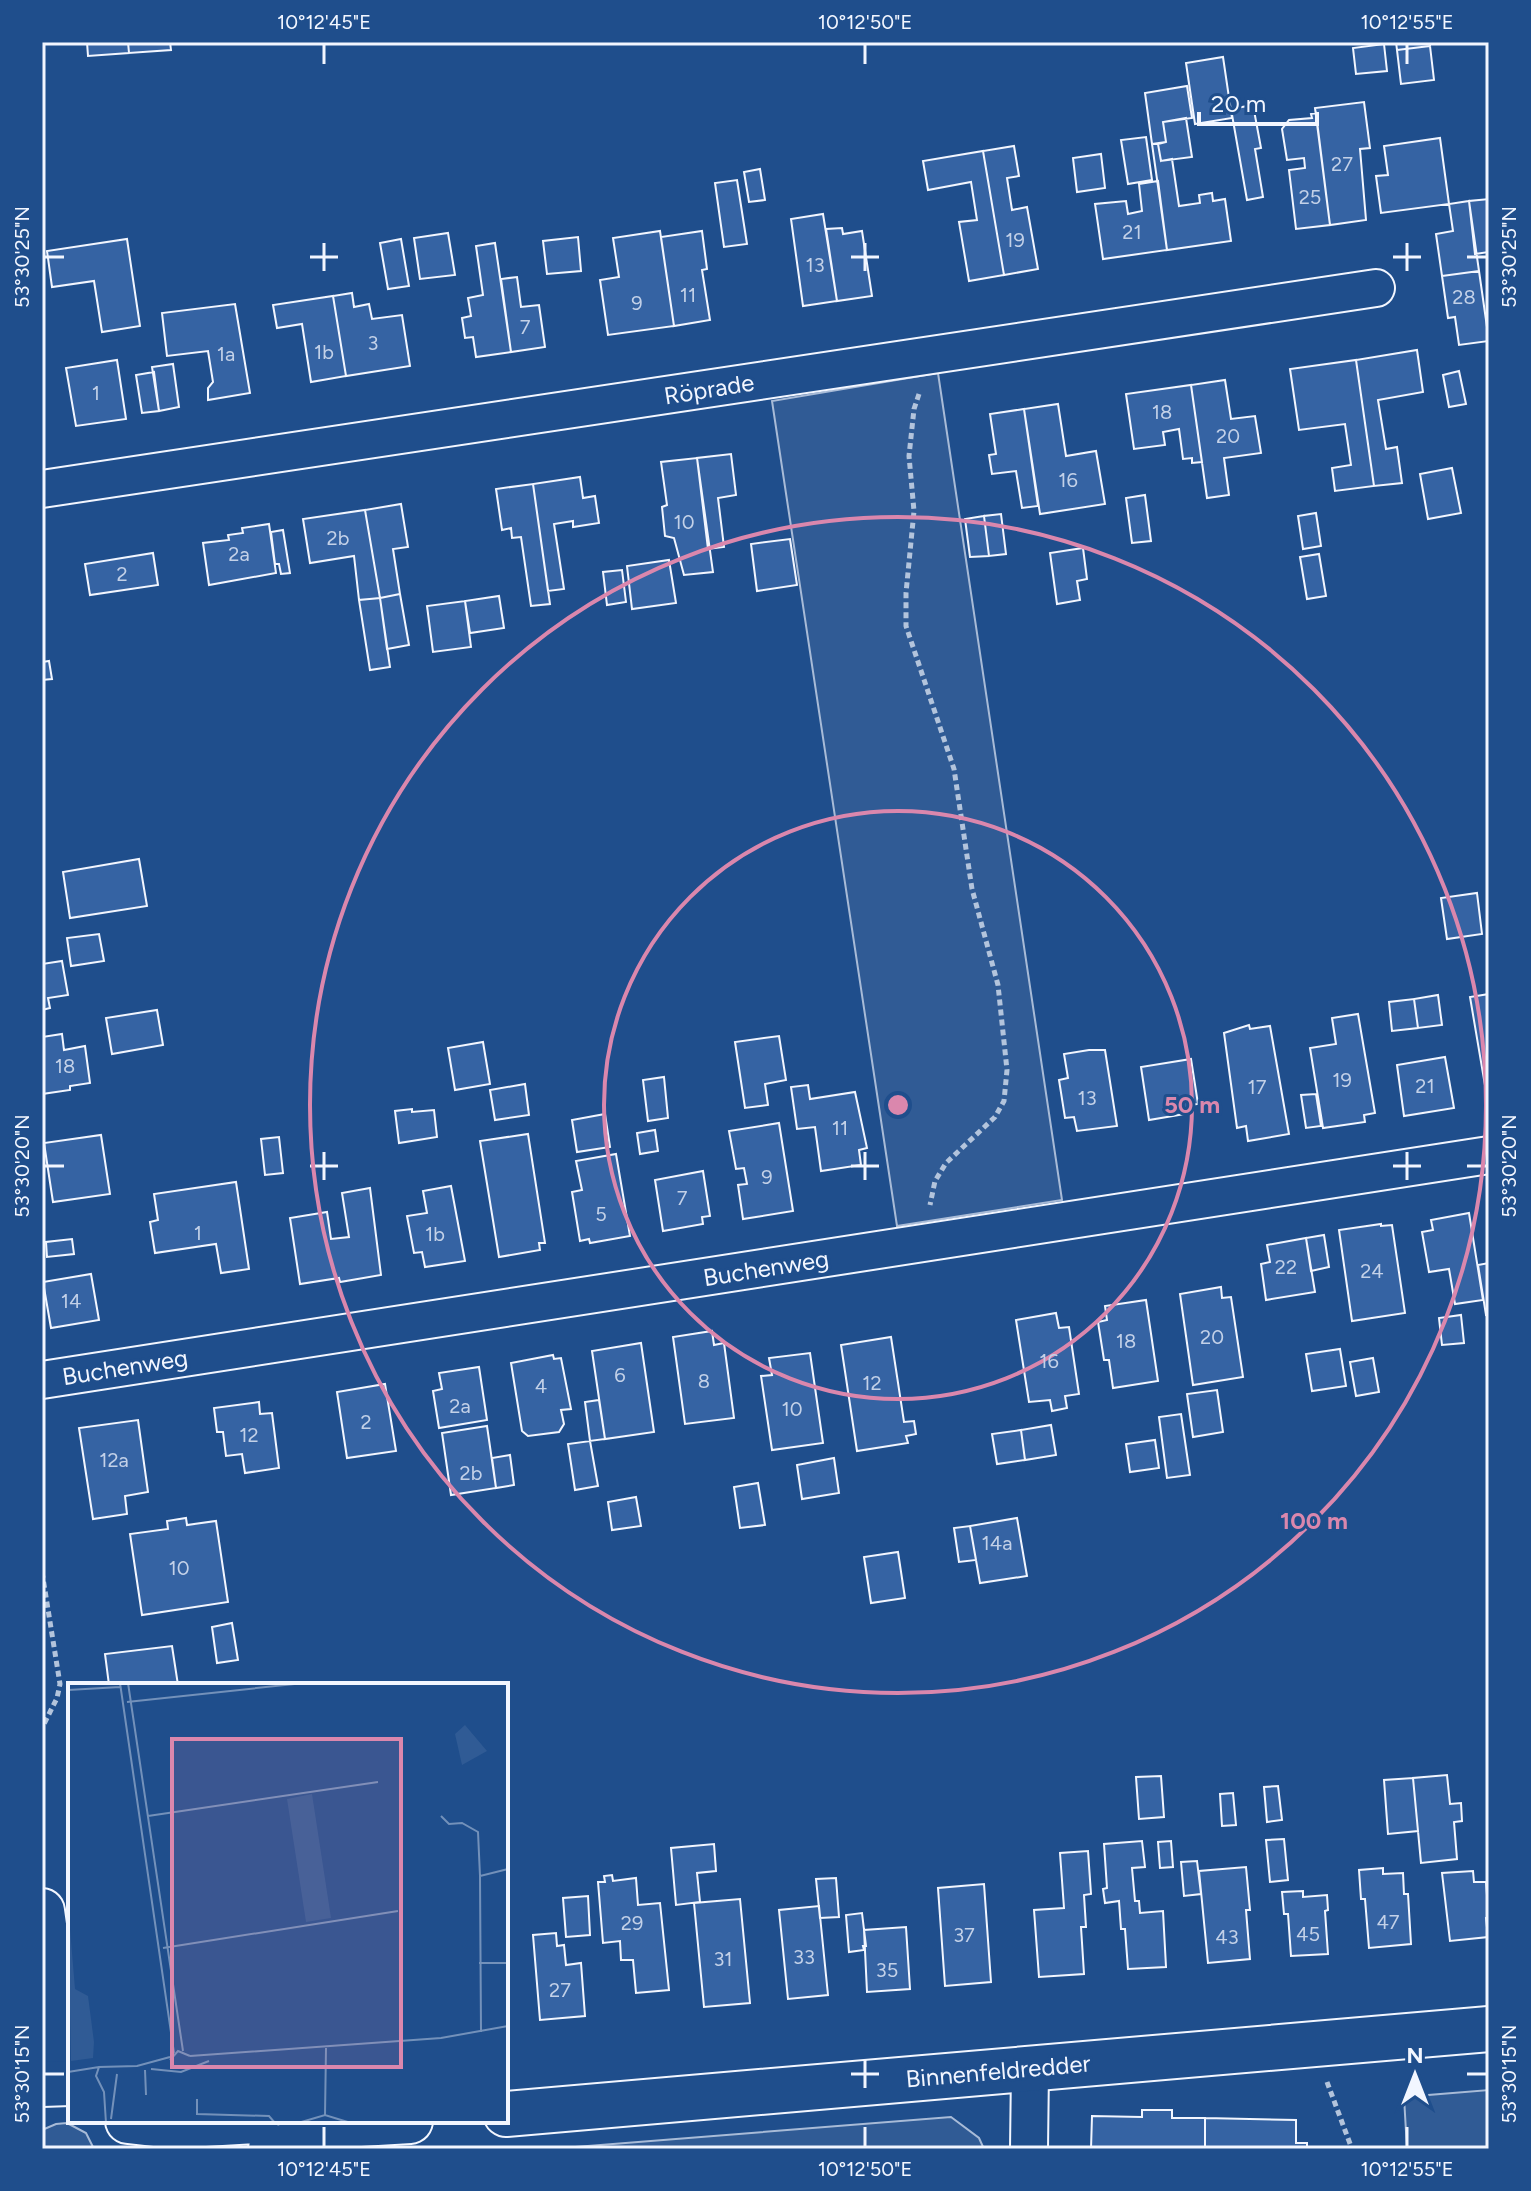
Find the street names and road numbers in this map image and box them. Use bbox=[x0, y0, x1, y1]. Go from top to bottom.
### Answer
street label: Röprade bbox=[662, 368, 756, 410]
street label: Buchenweg bbox=[701, 1244, 831, 1292]
street label: Buchenweg bbox=[60, 1343, 190, 1391]
street label: Binnenfeldredder bbox=[904, 2048, 1092, 2094]

